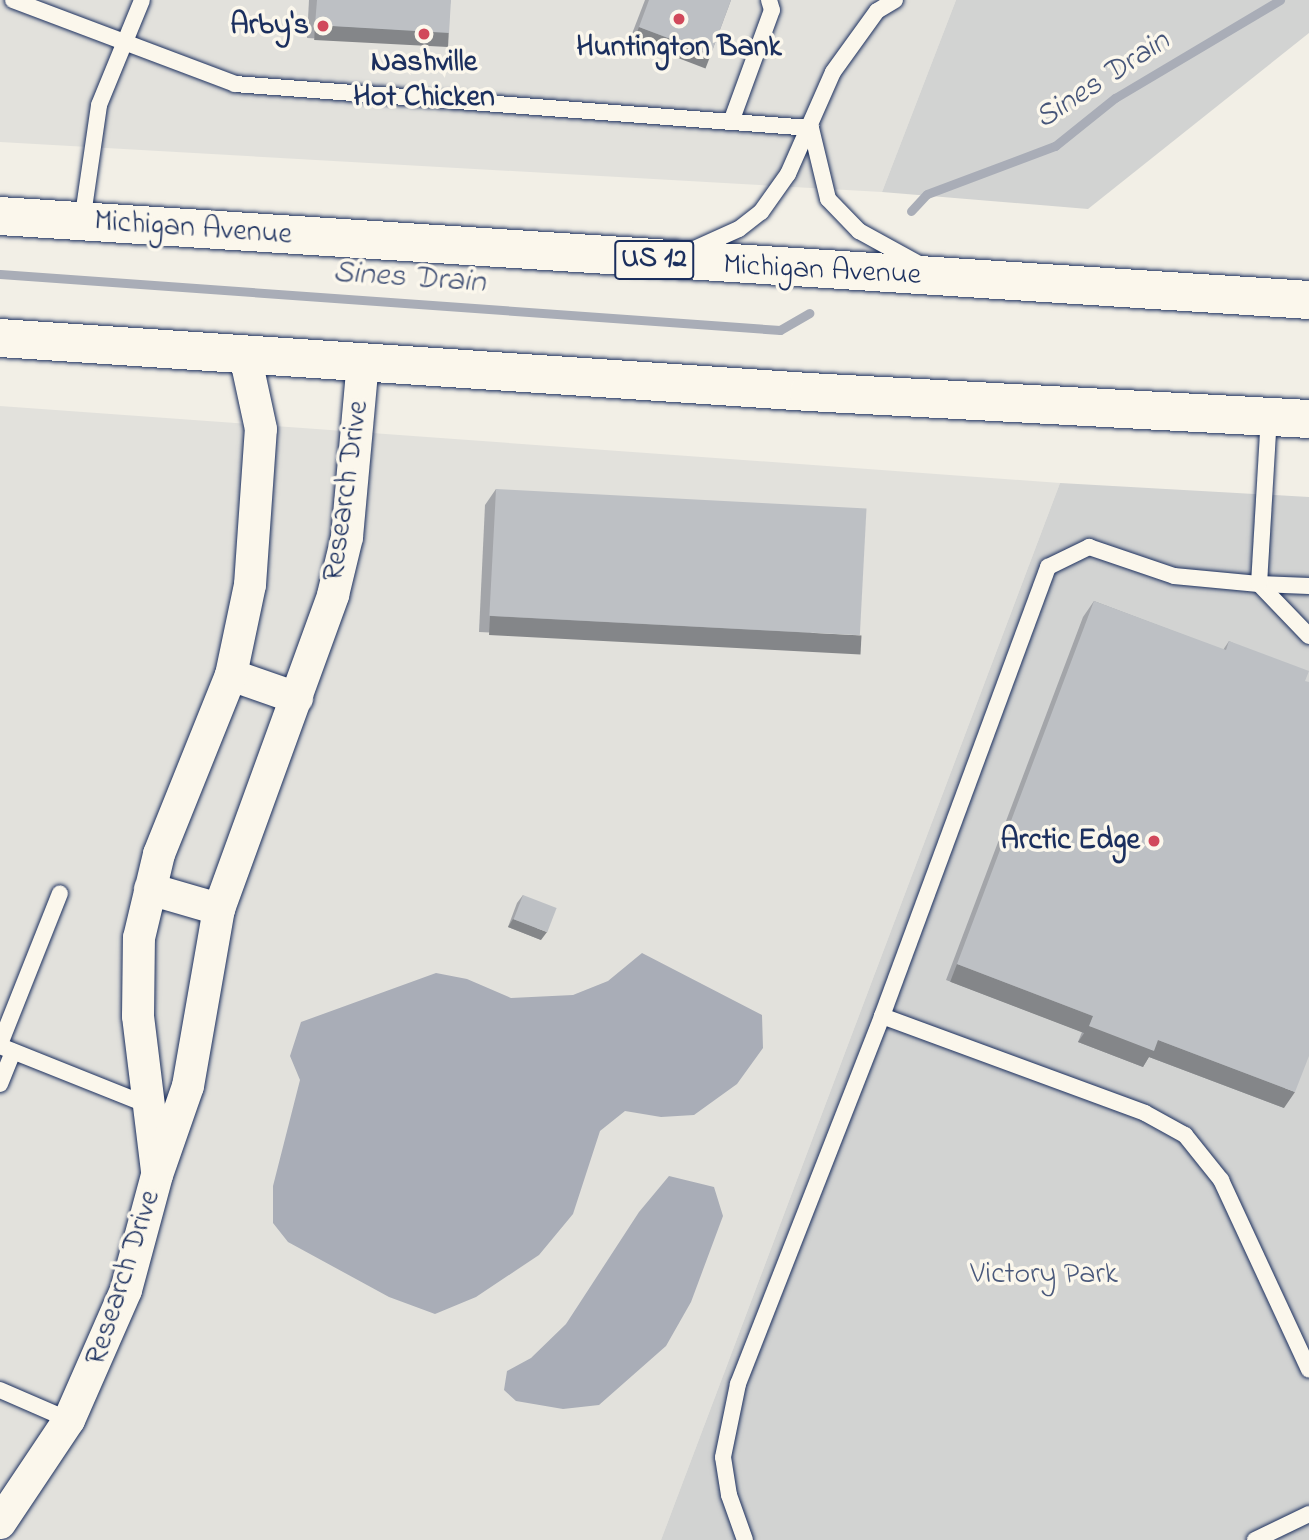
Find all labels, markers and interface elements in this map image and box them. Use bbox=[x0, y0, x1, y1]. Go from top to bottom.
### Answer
place label: Arby's bbox=[230, 8, 309, 44]
marker: Huntington Bank bbox=[671, 11, 687, 27]
marker: Arby's bbox=[315, 18, 331, 34]
water label: Sines Drain bbox=[1028, 23, 1178, 139]
marker: Nashville Hot Chicken bbox=[416, 26, 432, 42]
place label: Huntington Bank bbox=[576, 30, 782, 66]
place label: Nashville Hot Chicken bbox=[353, 45, 495, 116]
street label: Michigan Avenue bbox=[93, 204, 293, 254]
road number: US 12 bbox=[614, 236, 694, 284]
street label: Michigan Avenue bbox=[722, 248, 922, 294]
water label: Sines Drain bbox=[331, 255, 487, 303]
street label: Research Drive bbox=[317, 398, 377, 584]
place label: Arctic Edge bbox=[1001, 823, 1140, 859]
marker: Arctic Edge bbox=[1146, 833, 1162, 849]
street label: Research Drive bbox=[79, 1186, 169, 1370]
park label: Victory Park bbox=[970, 1257, 1118, 1293]

